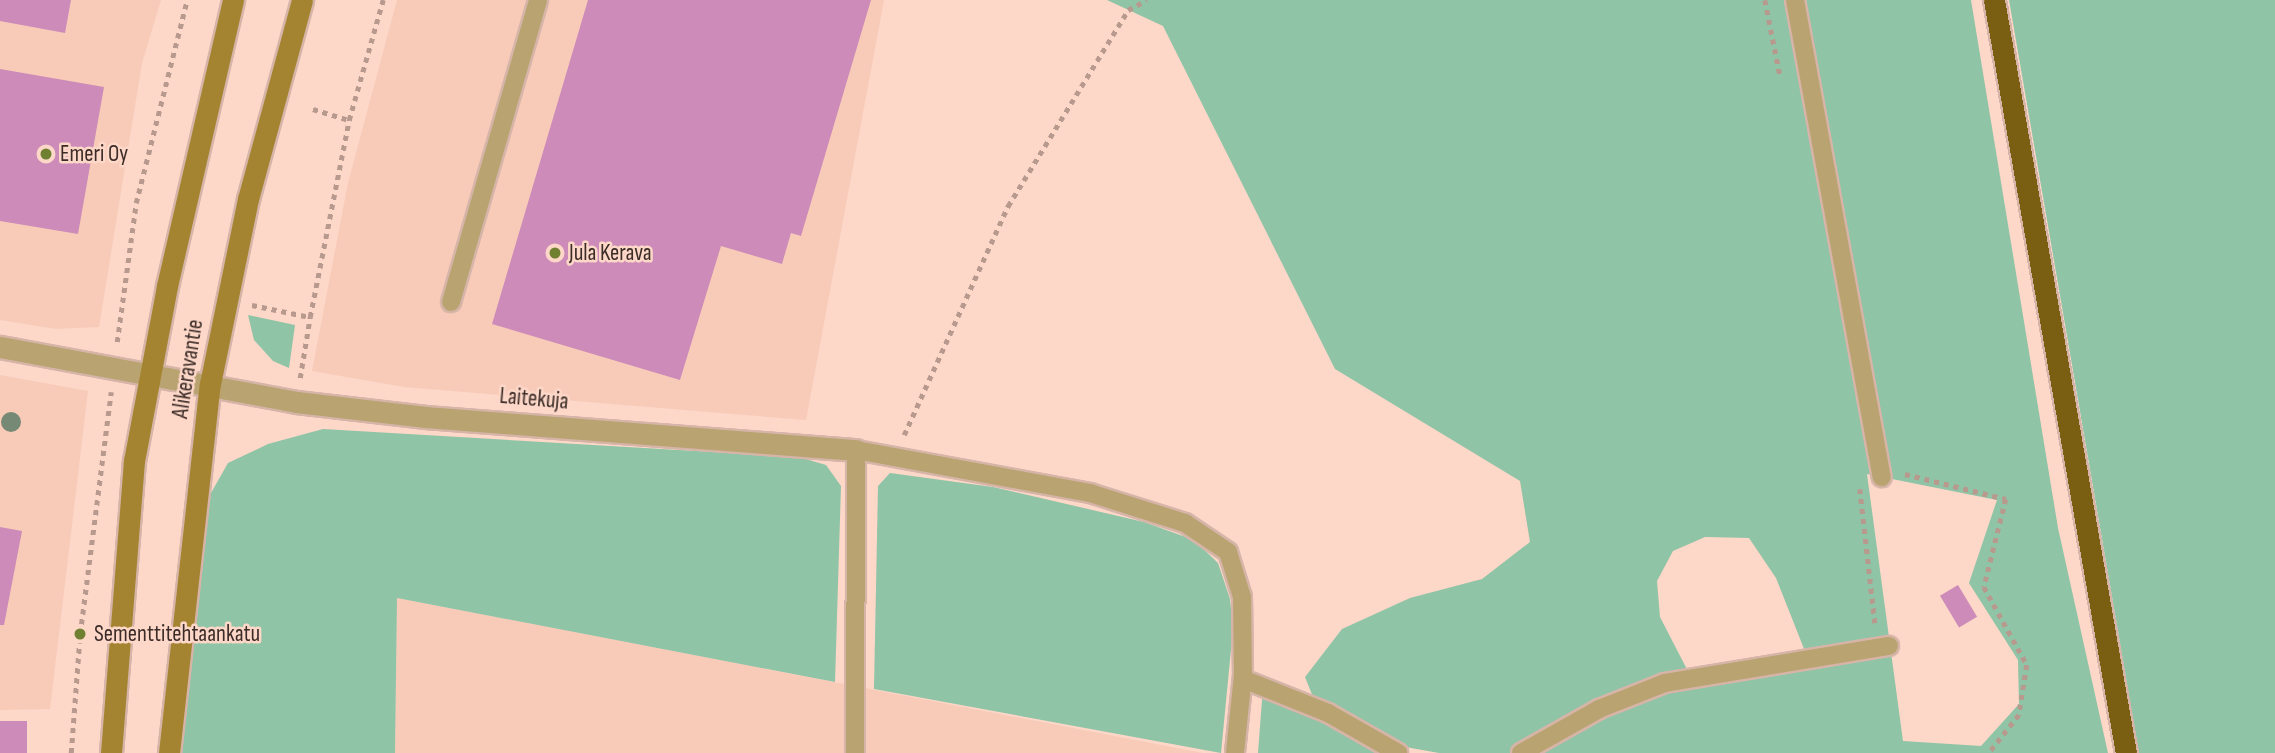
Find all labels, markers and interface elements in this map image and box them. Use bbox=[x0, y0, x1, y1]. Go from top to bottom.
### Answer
place label: Emeri Oy bbox=[60, 140, 128, 168]
marker: Emeri Oy bbox=[38, 146, 54, 162]
place label: Jula Kerava bbox=[569, 239, 652, 267]
marker: Jula Kerava bbox=[547, 245, 563, 261]
street label: Alikeravantie bbox=[167, 318, 209, 420]
street label: Laitekuja bbox=[498, 382, 570, 416]
place label: Sementtitehtaankatu bbox=[94, 620, 260, 648]
marker: Sementtitehtaankatu bbox=[72, 626, 88, 642]

